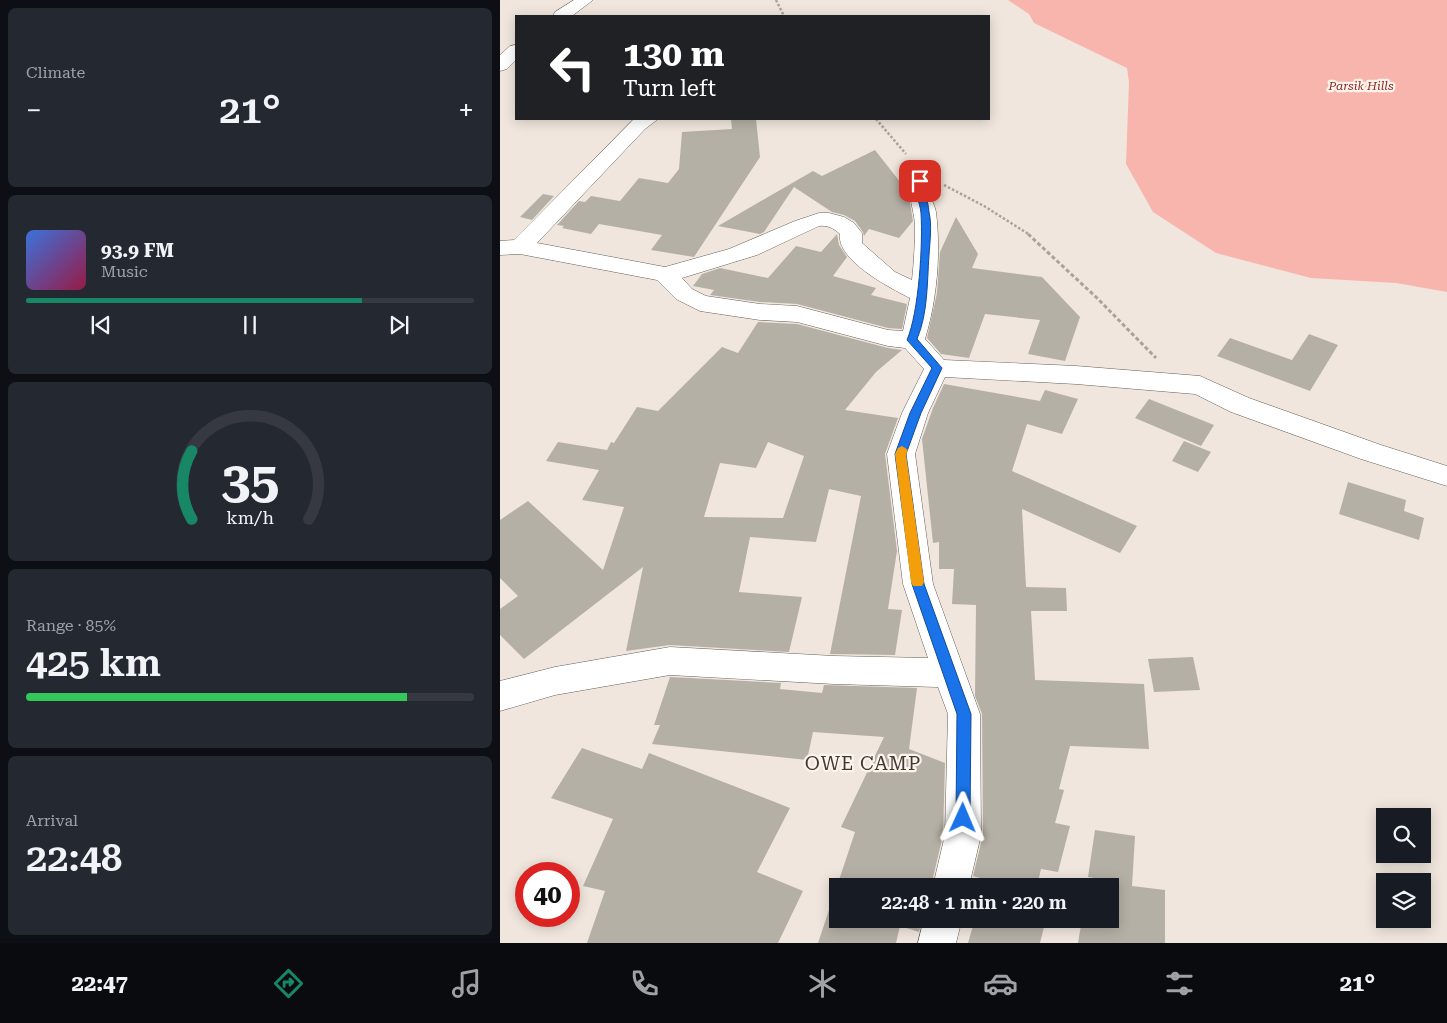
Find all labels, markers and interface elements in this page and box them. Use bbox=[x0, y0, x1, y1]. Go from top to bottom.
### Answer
text: 130 m bbox=[623, 34, 724, 75]
icon: left bbox=[540, 35, 605, 100]
text: Climate bbox=[26, 63, 85, 82]
text: Turn left bbox=[623, 76, 716, 101]
park label: Parsik Hills bbox=[1327, 79, 1394, 93]
text: 21° bbox=[219, 88, 281, 132]
text: − bbox=[26, 94, 42, 127]
text: + bbox=[458, 94, 474, 127]
pin bbox=[899, 160, 941, 202]
icon: arrive bbox=[906, 167, 934, 195]
text: 93.9 FM bbox=[101, 239, 174, 262]
text: Music bbox=[101, 262, 148, 281]
icon: previous bbox=[87, 311, 115, 339]
icon: pause bbox=[236, 311, 264, 339]
icon: next bbox=[385, 311, 413, 339]
text: 35 bbox=[221, 450, 279, 511]
text: km/h bbox=[226, 507, 274, 528]
text: Range · 85% bbox=[26, 616, 116, 635]
text: 425 km bbox=[26, 641, 161, 685]
district label: OWE CAMP bbox=[805, 752, 921, 775]
position arrow bbox=[936, 791, 988, 843]
map controls bbox=[1376, 808, 1431, 928]
button: search bbox=[1376, 808, 1431, 863]
text: Arrival bbox=[26, 811, 78, 830]
text: 22:48 bbox=[26, 836, 122, 880]
speed limit sign: 40 bbox=[515, 862, 580, 927]
button: layers bbox=[1376, 873, 1431, 928]
text: 22:48 · 1 min · 220 m bbox=[881, 891, 1067, 914]
icon: directions bbox=[271, 966, 306, 1001]
icon: music bbox=[449, 966, 484, 1001]
icon: phone bbox=[627, 966, 662, 1001]
icon: climate bbox=[805, 966, 840, 1001]
icon: car bbox=[983, 966, 1018, 1001]
icon: filters bbox=[1162, 966, 1197, 1001]
text: 22:47 bbox=[72, 971, 128, 996]
text: 21° bbox=[1340, 971, 1375, 996]

